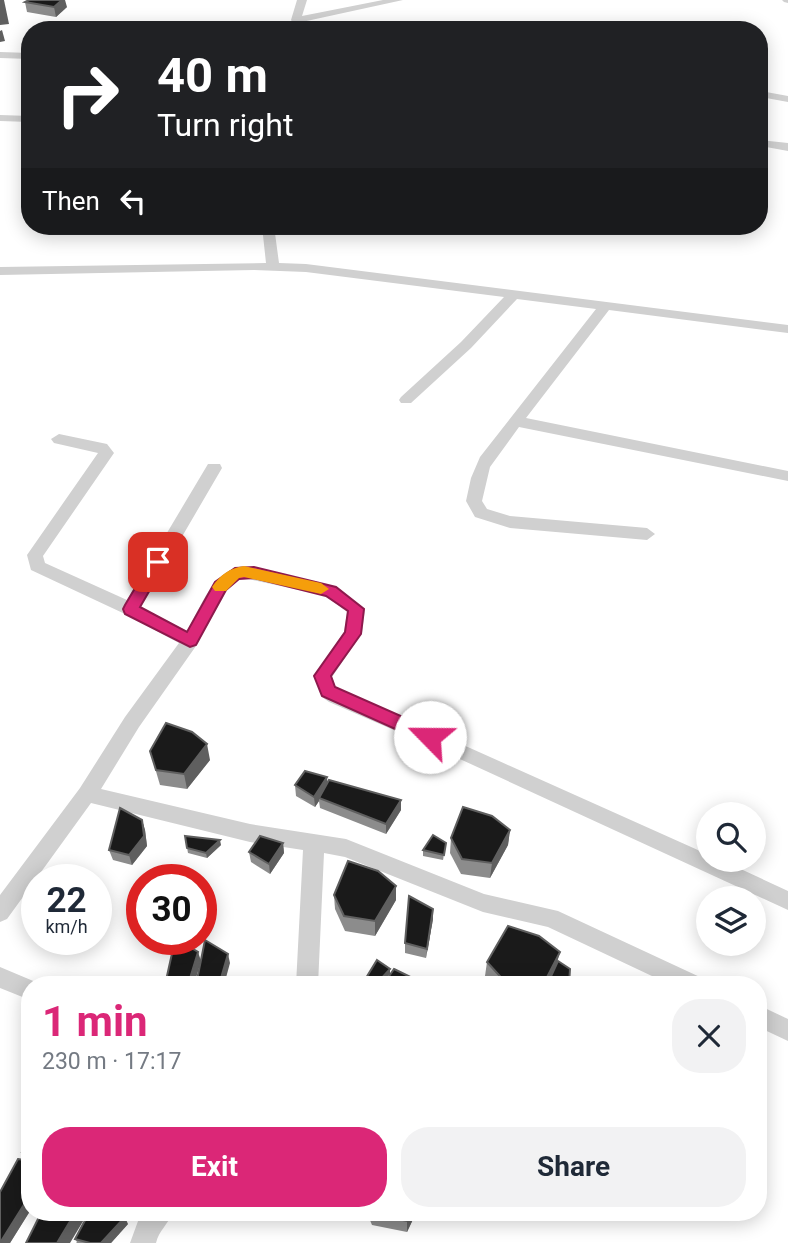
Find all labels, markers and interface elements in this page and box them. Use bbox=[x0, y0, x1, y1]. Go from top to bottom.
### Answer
text: 40 m bbox=[157, 47, 268, 104]
icon: right bbox=[42, 49, 133, 140]
text: Turn right bbox=[157, 106, 293, 144]
icon: left bbox=[114, 182, 152, 220]
text: Then bbox=[42, 186, 100, 216]
pin bbox=[128, 532, 188, 592]
icon: arrive bbox=[139, 543, 177, 581]
position arrow bbox=[393, 700, 467, 774]
map controls bbox=[696, 802, 766, 956]
button: search bbox=[696, 802, 766, 872]
speed limit sign: 30 bbox=[126, 864, 217, 955]
text: 22 bbox=[46, 880, 87, 921]
button: layers bbox=[696, 886, 766, 956]
text: km/h bbox=[45, 916, 88, 937]
text: 1 min bbox=[42, 997, 148, 1046]
button: close bbox=[672, 999, 746, 1073]
text: 230 m · 17:17 bbox=[42, 1048, 181, 1075]
button: Exit bbox=[42, 1127, 387, 1207]
button: Share bbox=[401, 1127, 746, 1207]

